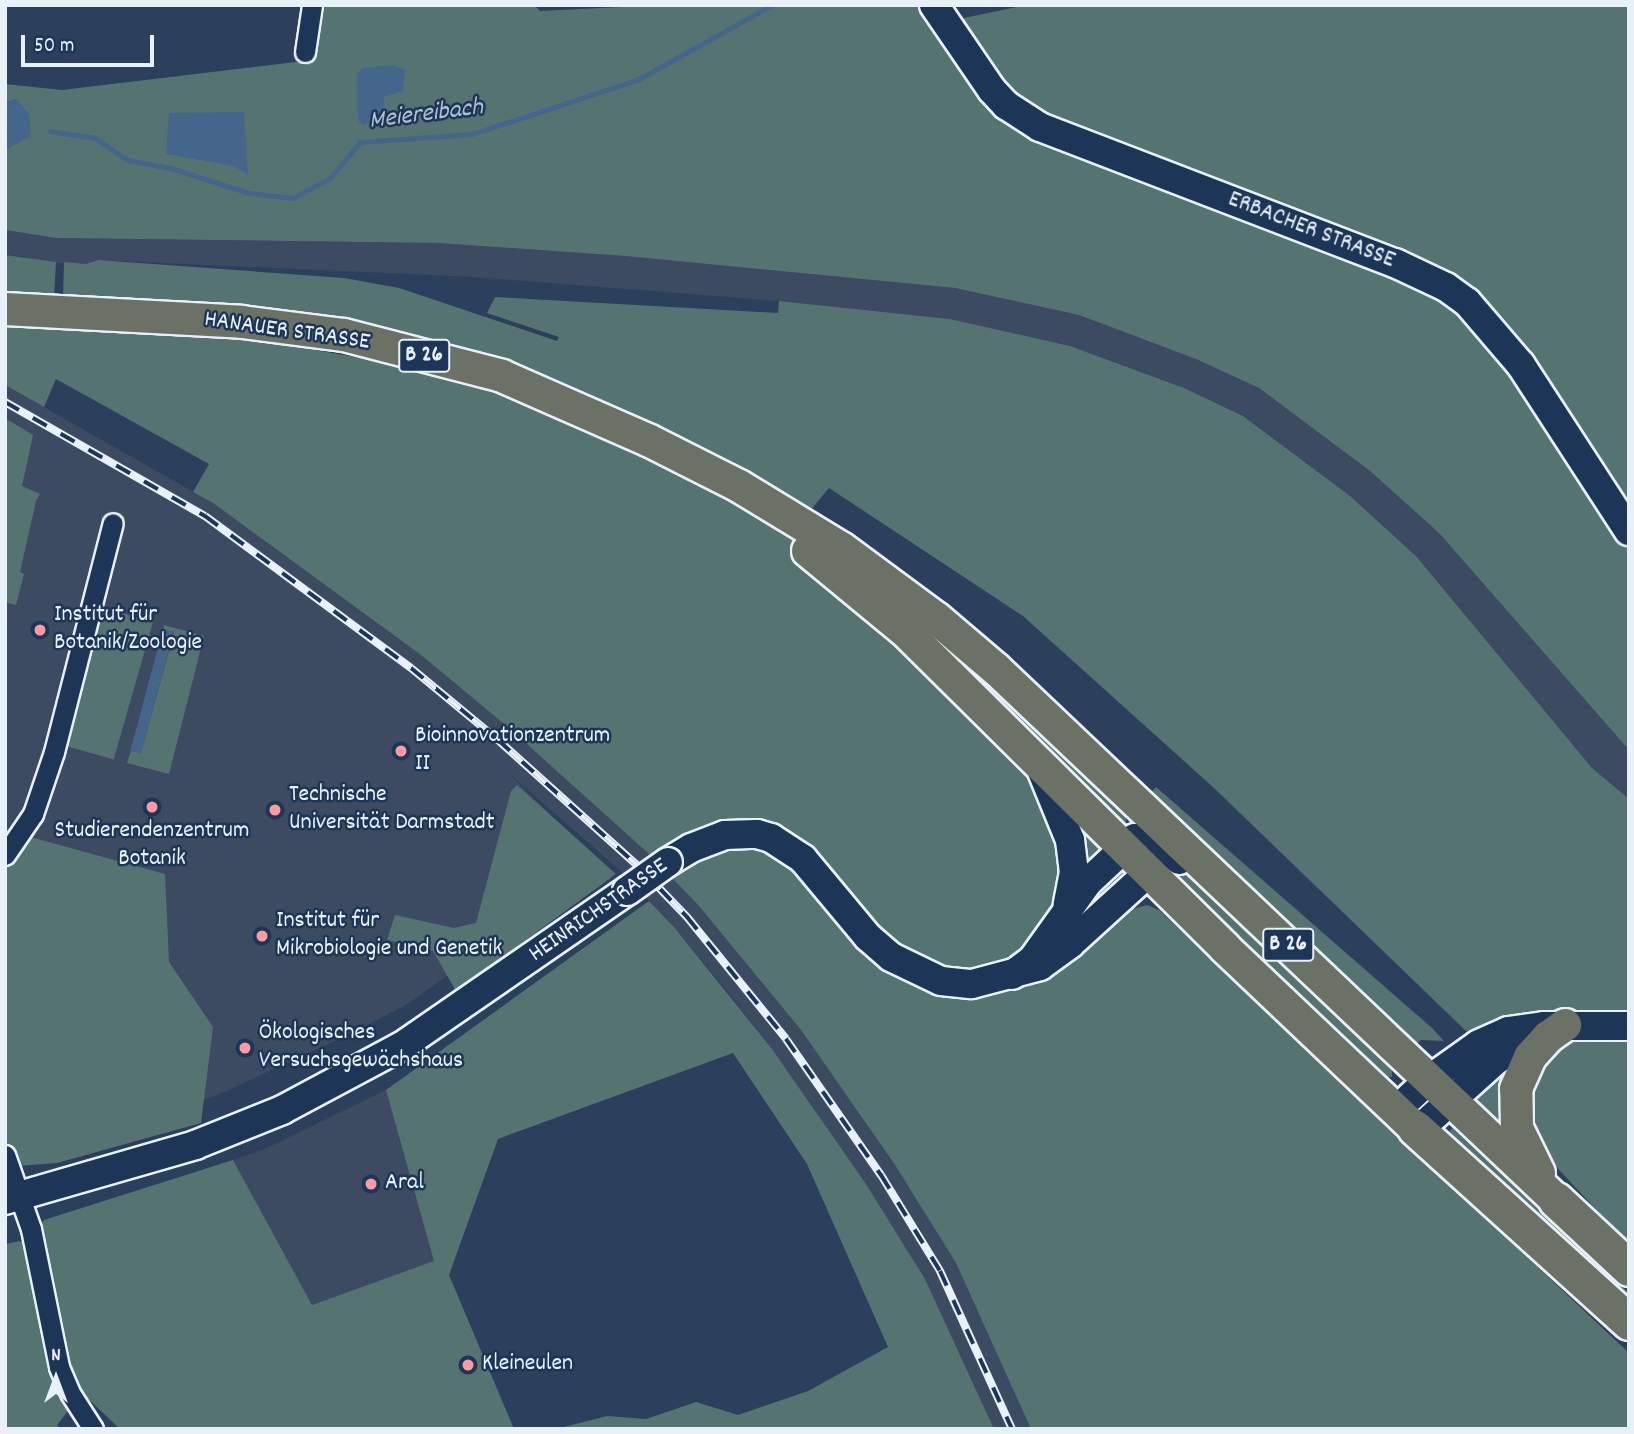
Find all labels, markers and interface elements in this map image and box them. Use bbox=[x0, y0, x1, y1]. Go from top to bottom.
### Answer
scale bar bbox=[24, 21, 158, 65]
text: 50 m bbox=[34, 32, 74, 62]
water label: Meiereibach bbox=[367, 93, 485, 137]
street label: ERBACHER STRASSE bbox=[1224, 186, 1398, 276]
street label: HANAUER STRASSE bbox=[202, 306, 372, 358]
road number: B 26 bbox=[398, 336, 450, 376]
place label: Institut für Botanik/Zoologie bbox=[54, 602, 202, 658]
marker: Institut für Botanik/Zoologie bbox=[32, 622, 48, 638]
place label: Bioinnovationzentrum II bbox=[415, 723, 610, 779]
marker: Bioinnovationzentrum II bbox=[393, 743, 409, 759]
place label: Technische Universität Darmstadt bbox=[289, 782, 495, 838]
marker: Studierendenzentrum Botanik bbox=[144, 799, 160, 815]
marker: Technische Universität Darmstadt bbox=[267, 802, 283, 818]
place label: Studierendenzentrum Botanik bbox=[55, 818, 249, 874]
street label: HEINRICHSTRASSE bbox=[524, 853, 674, 969]
place label: Institut für Mikrobiologie und Genetik bbox=[276, 908, 502, 964]
road number: B 26 bbox=[1262, 926, 1314, 964]
marker: Institut für Mikrobiologie und Genetik bbox=[254, 928, 270, 944]
place label: Ökologisches Versuchsgewächshaus bbox=[259, 1020, 463, 1076]
marker: Ökologisches Versuchsgewächshaus bbox=[237, 1040, 253, 1056]
place label: Aral bbox=[385, 1170, 424, 1198]
marker: Aral bbox=[363, 1176, 379, 1192]
north arrow bbox=[21, 1343, 91, 1413]
text: N bbox=[51, 1343, 61, 1370]
place label: Kleineulen bbox=[482, 1351, 573, 1379]
marker: Kleineulen bbox=[460, 1357, 476, 1373]

